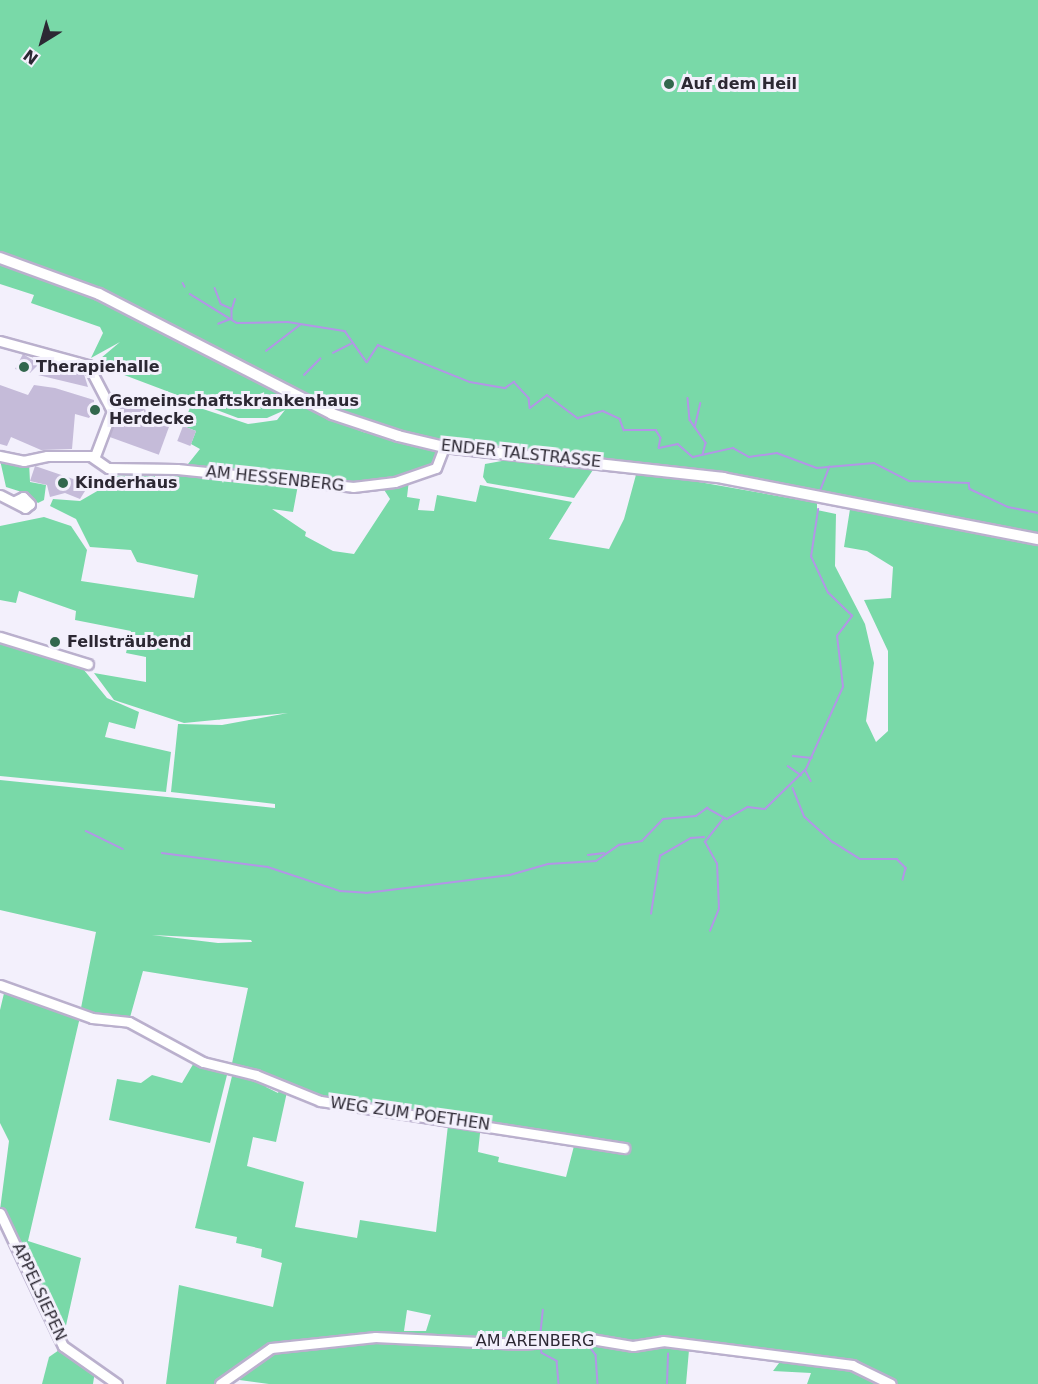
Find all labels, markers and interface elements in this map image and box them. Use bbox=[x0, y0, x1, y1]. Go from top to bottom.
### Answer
north arrow bbox=[12, 12, 72, 72]
text: N bbox=[20, 45, 42, 68]
place label: Auf dem Heil bbox=[681, 74, 797, 94]
marker: Auf dem Heil bbox=[662, 77, 676, 91]
place label: Therapiehalle bbox=[36, 357, 160, 377]
marker: Therapiehalle bbox=[17, 360, 31, 374]
place label: Gemeinschaftskrankenhaus Herdecke bbox=[109, 391, 359, 429]
marker: Gemeinschaftskrankenhaus Herdecke bbox=[86, 401, 104, 419]
street label: ENDER TALSTRASSE bbox=[440, 436, 602, 472]
street label: AM HESSENBERG bbox=[205, 462, 345, 496]
place label: Kinderhaus bbox=[75, 473, 178, 493]
marker: Kinderhaus bbox=[56, 476, 70, 490]
place label: Fellsträubend bbox=[67, 632, 192, 652]
marker: Fellsträubend bbox=[48, 635, 62, 649]
street label: WEG ZUM POETHEN bbox=[329, 1093, 491, 1135]
street label: APPELSIEPEN bbox=[8, 1240, 70, 1344]
street label: AM ARENBERG bbox=[476, 1331, 594, 1351]

